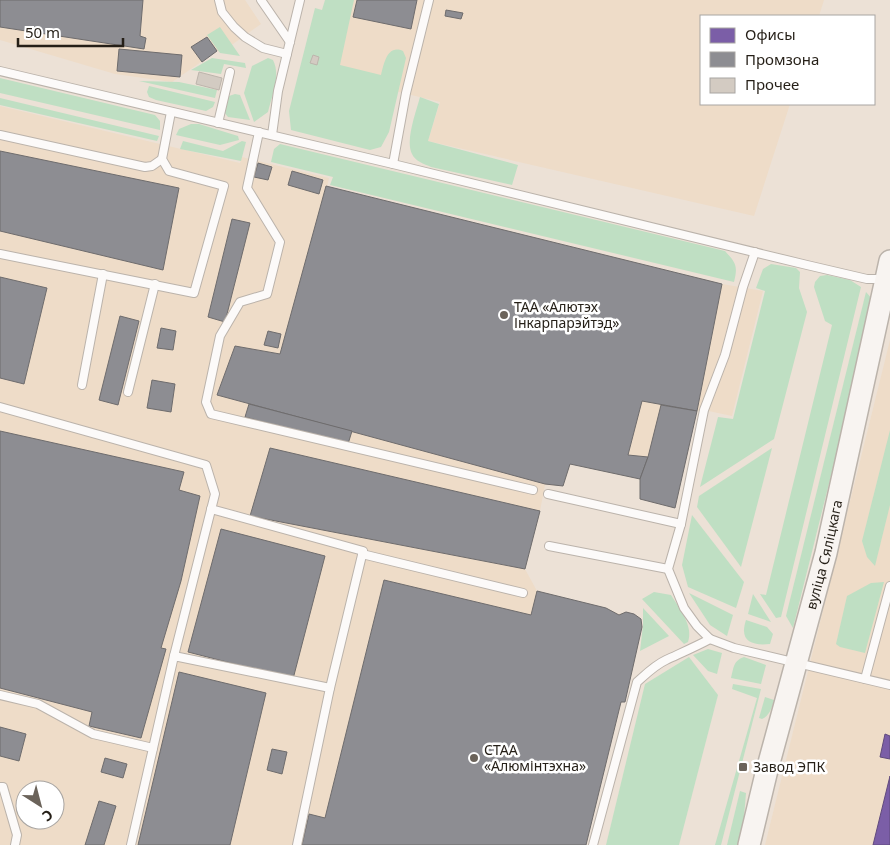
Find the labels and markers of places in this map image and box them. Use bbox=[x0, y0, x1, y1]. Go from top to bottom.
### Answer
place label: ТАА «Алютэх Інкарпарэйтэд» bbox=[514, 297, 619, 332]
marker: ТАА «Алютэх Інкарпарэйтэд» bbox=[498, 309, 510, 321]
place label: СТАА «Алюмінтэхна» bbox=[484, 740, 586, 775]
marker: СТАА «Алюмінтэхна» bbox=[468, 752, 480, 764]
place label: Завод ЭПК bbox=[753, 757, 825, 776]
marker: Завод ЭПК bbox=[737, 761, 749, 773]

